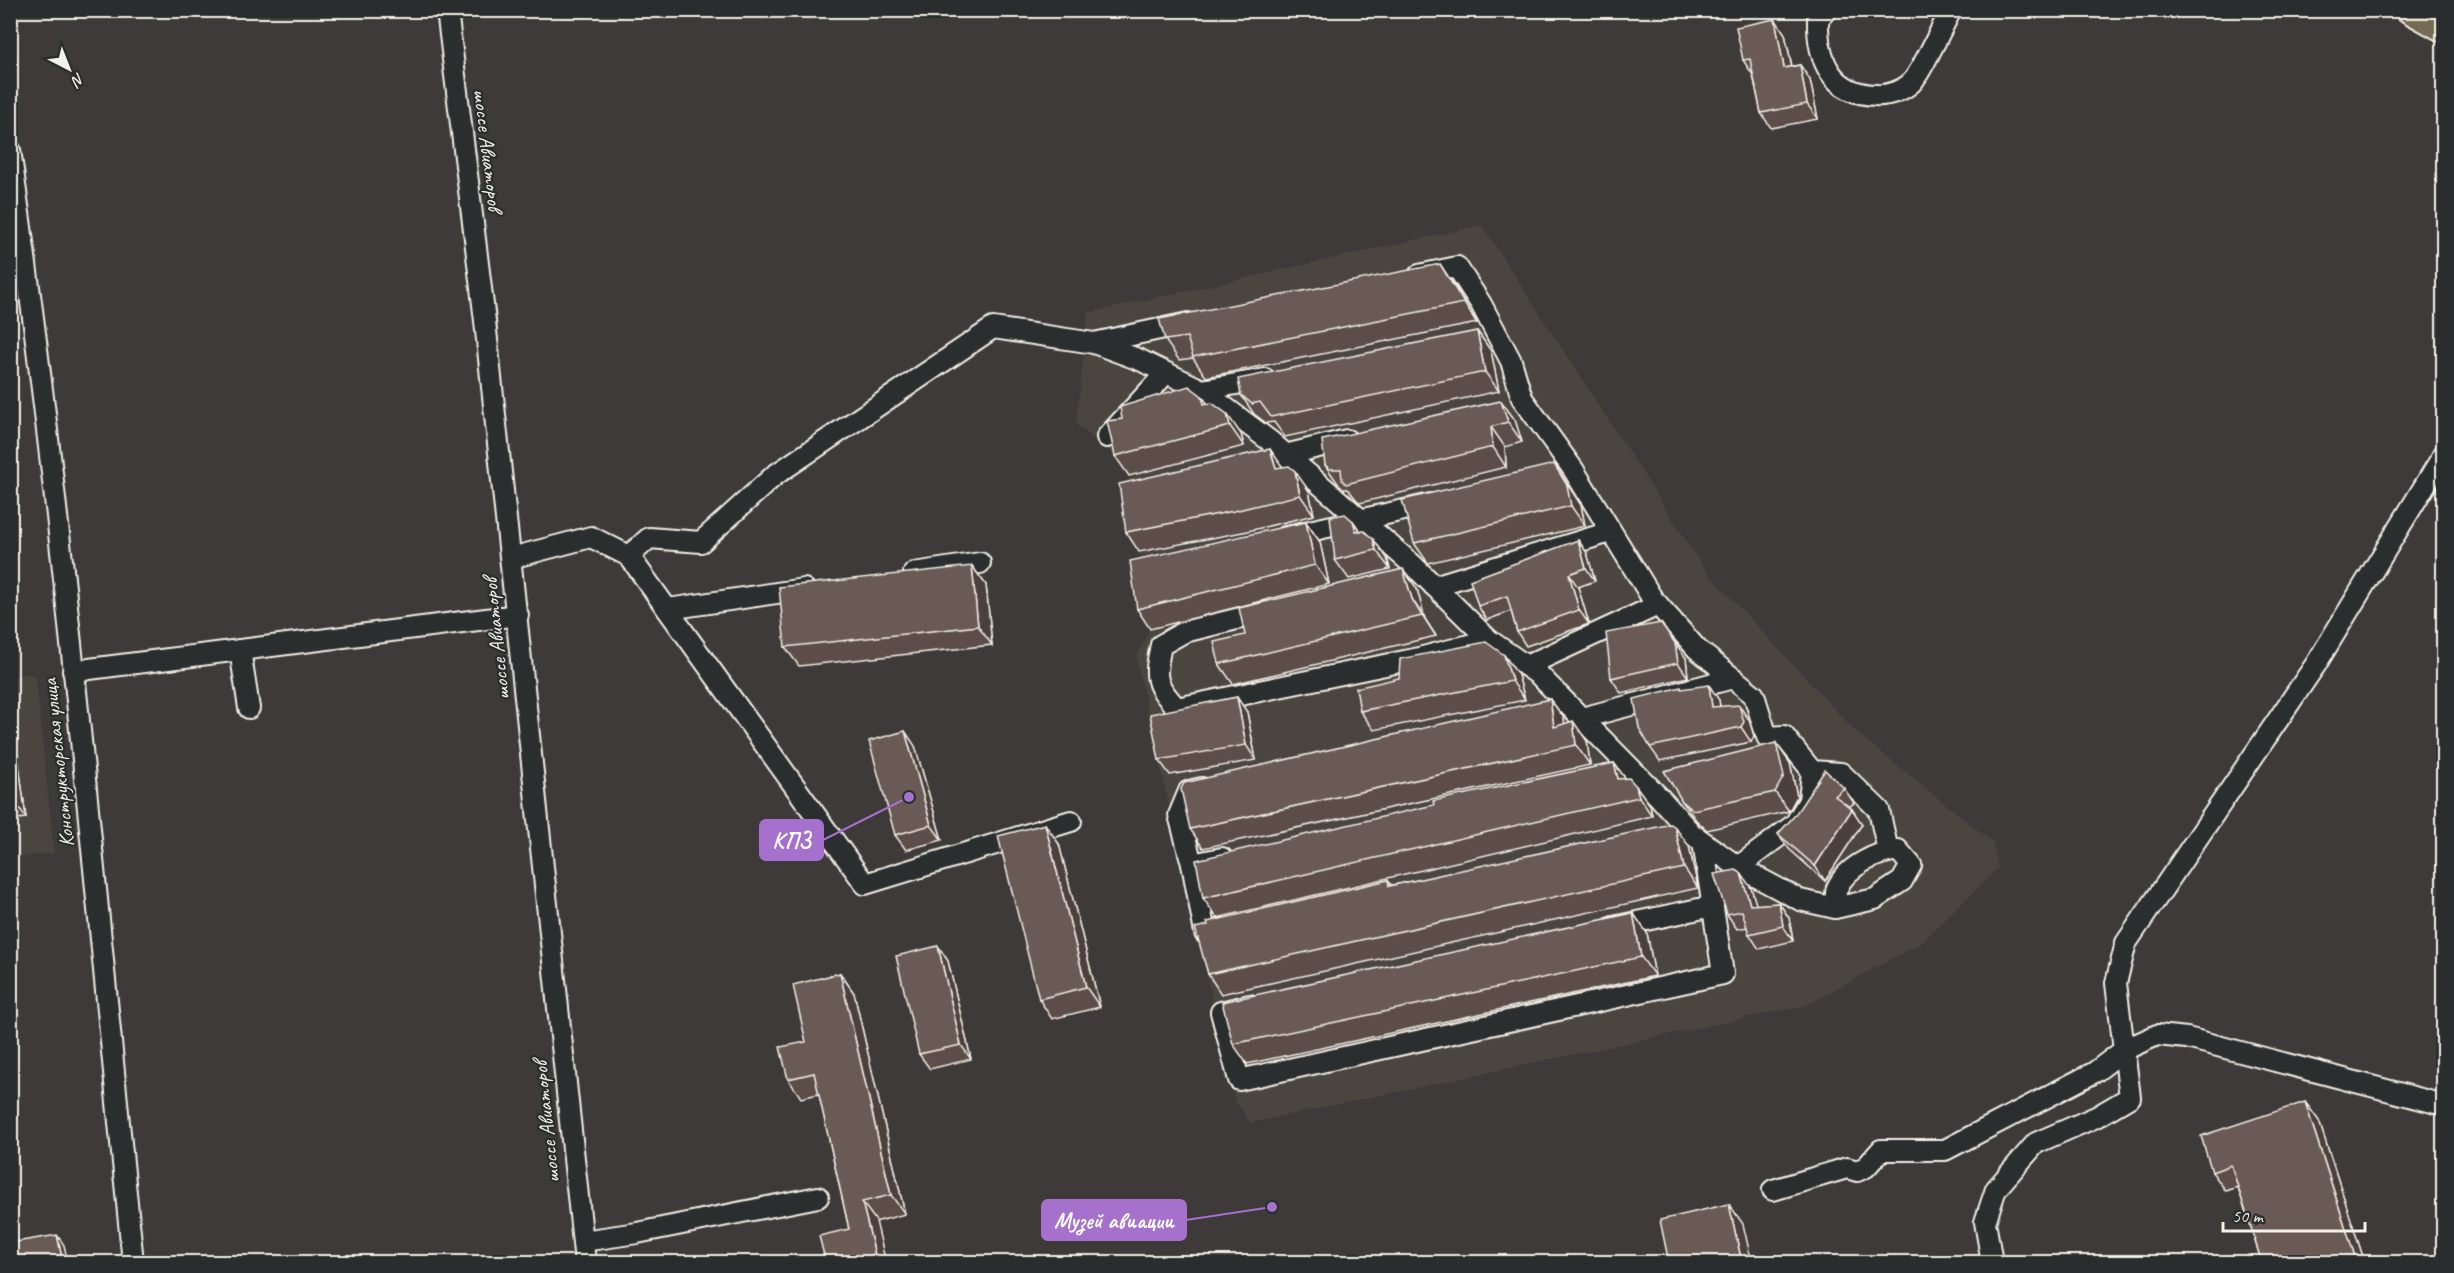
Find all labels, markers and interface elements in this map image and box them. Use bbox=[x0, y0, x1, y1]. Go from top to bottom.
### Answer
north arrow bbox=[39, 39, 99, 99]
text: N bbox=[66, 69, 89, 92]
street label: шоссе Авиаторов bbox=[468, 88, 509, 217]
street label: шоссе Авиаторов bbox=[476, 572, 515, 701]
street label: Конструкторская улица bbox=[36, 676, 80, 848]
callout: КПЗ bbox=[760, 820, 823, 860]
text: КПЗ bbox=[773, 827, 812, 855]
street label: шоссе Авиаторов bbox=[526, 1055, 565, 1184]
scale bar bbox=[2223, 1195, 2366, 1233]
callout: Музей авиации bbox=[1042, 1200, 1186, 1240]
text: 50 m bbox=[2232, 1205, 2265, 1227]
text: Музей авиации bbox=[1054, 1207, 1175, 1236]

